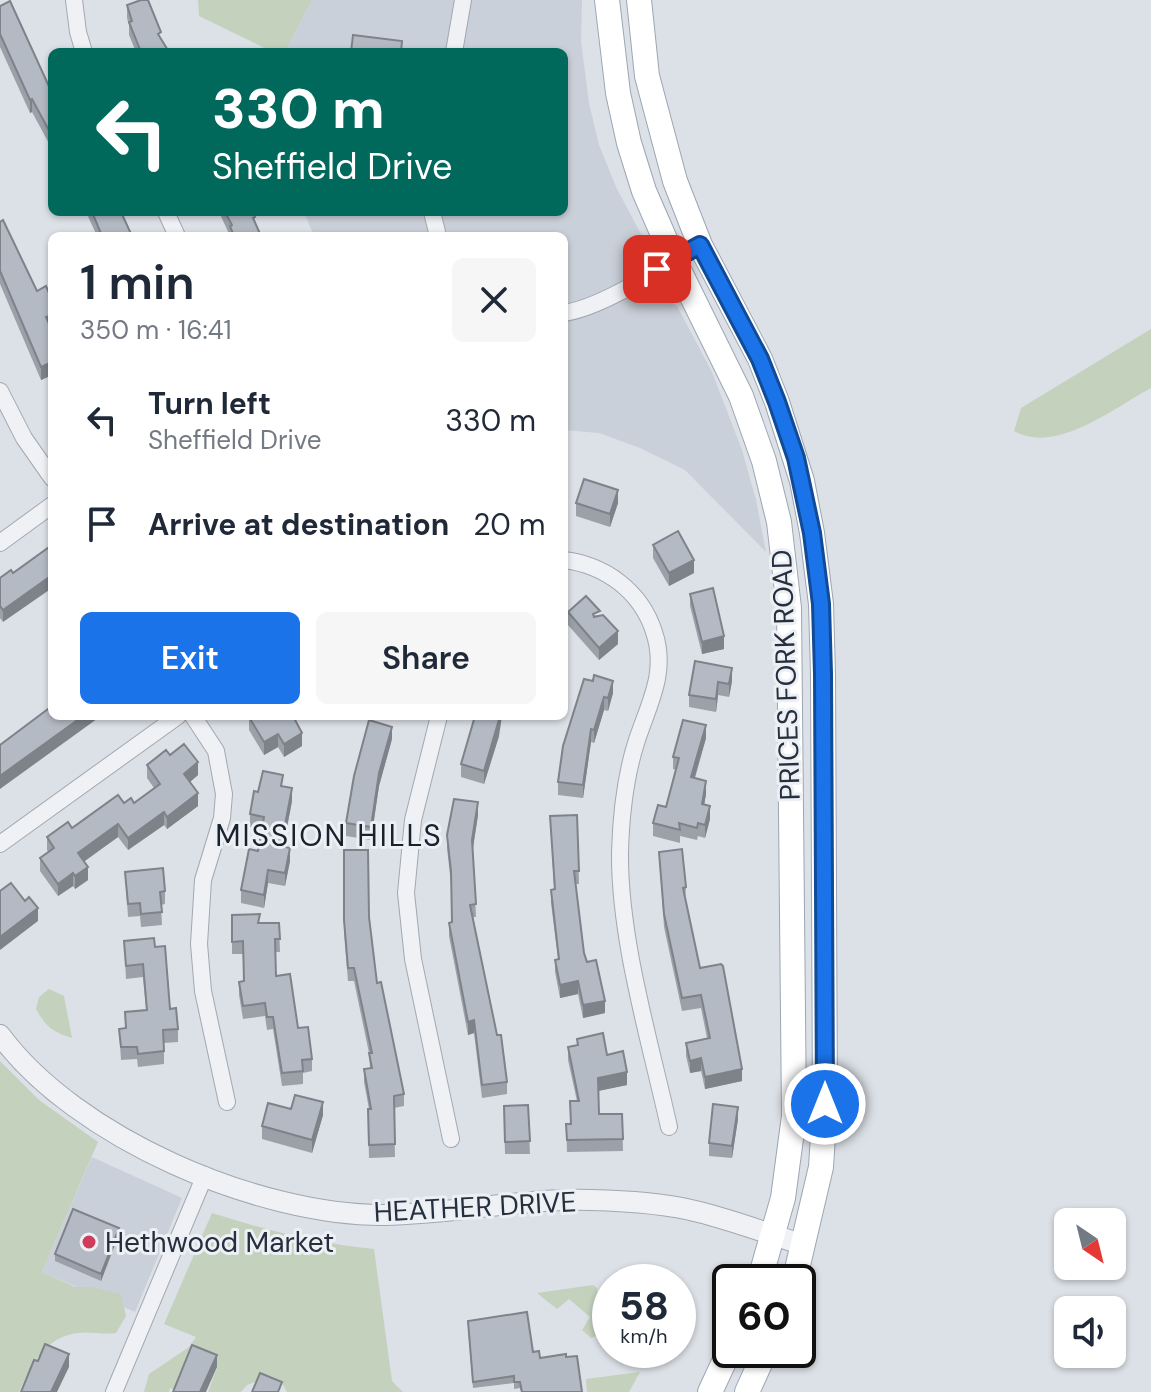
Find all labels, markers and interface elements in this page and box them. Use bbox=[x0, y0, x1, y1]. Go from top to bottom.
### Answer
text: 330 m bbox=[212, 72, 385, 145]
icon: left bbox=[80, 80, 184, 184]
text: Sheffield Drive bbox=[212, 143, 452, 190]
pin bbox=[623, 235, 691, 303]
icon: arrive bbox=[635, 247, 679, 291]
text: 1 min bbox=[80, 251, 195, 314]
button: close bbox=[452, 258, 536, 342]
text: 350 m · 16:41 bbox=[80, 313, 232, 347]
text: Turn left bbox=[148, 384, 271, 423]
icon: left bbox=[80, 398, 124, 442]
text: 330 m bbox=[445, 401, 536, 440]
text: Sheffield Drive bbox=[148, 423, 322, 457]
icon: arrive bbox=[80, 502, 124, 546]
text: Arrive at destination bbox=[148, 505, 449, 544]
text: 20 m bbox=[473, 505, 545, 544]
street label: PRICES FORK ROAD bbox=[763, 549, 809, 801]
button: Exit bbox=[80, 612, 300, 704]
button: Share bbox=[316, 612, 536, 704]
district label: MISSION HILLS bbox=[215, 816, 443, 855]
position arrow bbox=[783, 1062, 867, 1146]
street label: HEATHER DRIVE bbox=[373, 1183, 577, 1231]
north arrow bbox=[1054, 1208, 1126, 1280]
map controls bbox=[1054, 1208, 1126, 1368]
place label: Hethwood Market bbox=[105, 1224, 334, 1261]
marker: Hethwood Market bbox=[80, 1233, 98, 1251]
speed limit sign: 60 bbox=[712, 1264, 816, 1368]
text: 58 bbox=[619, 1280, 669, 1332]
button: sound bbox=[1054, 1296, 1126, 1368]
text: km/h bbox=[620, 1323, 668, 1349]

